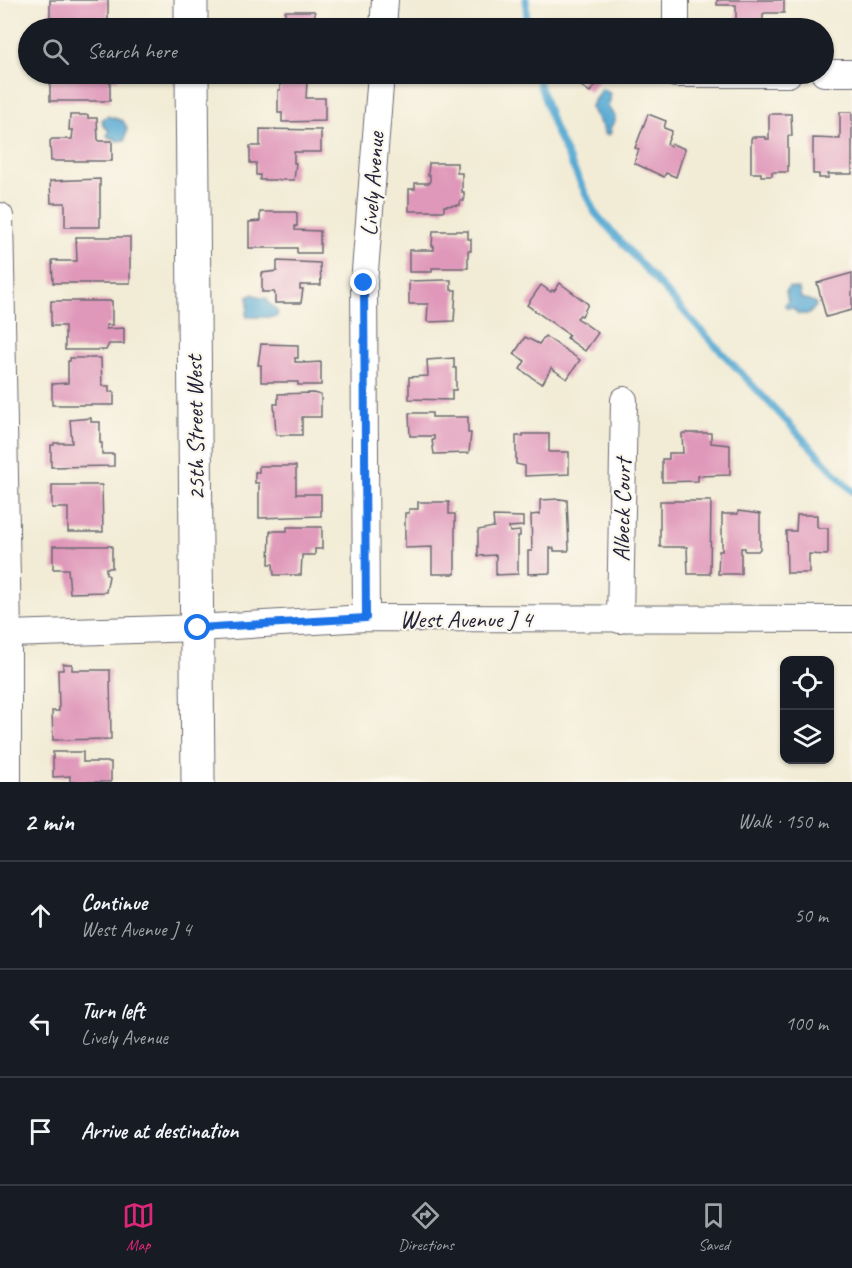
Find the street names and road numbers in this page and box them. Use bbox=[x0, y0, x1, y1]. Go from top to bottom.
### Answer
street label: Lively Avenue bbox=[353, 129, 391, 237]
street label: 25th Street West bbox=[179, 353, 211, 501]
street label: Albeck Court bbox=[606, 455, 638, 562]
street label: West Avenue J 4 bbox=[400, 604, 534, 634]

